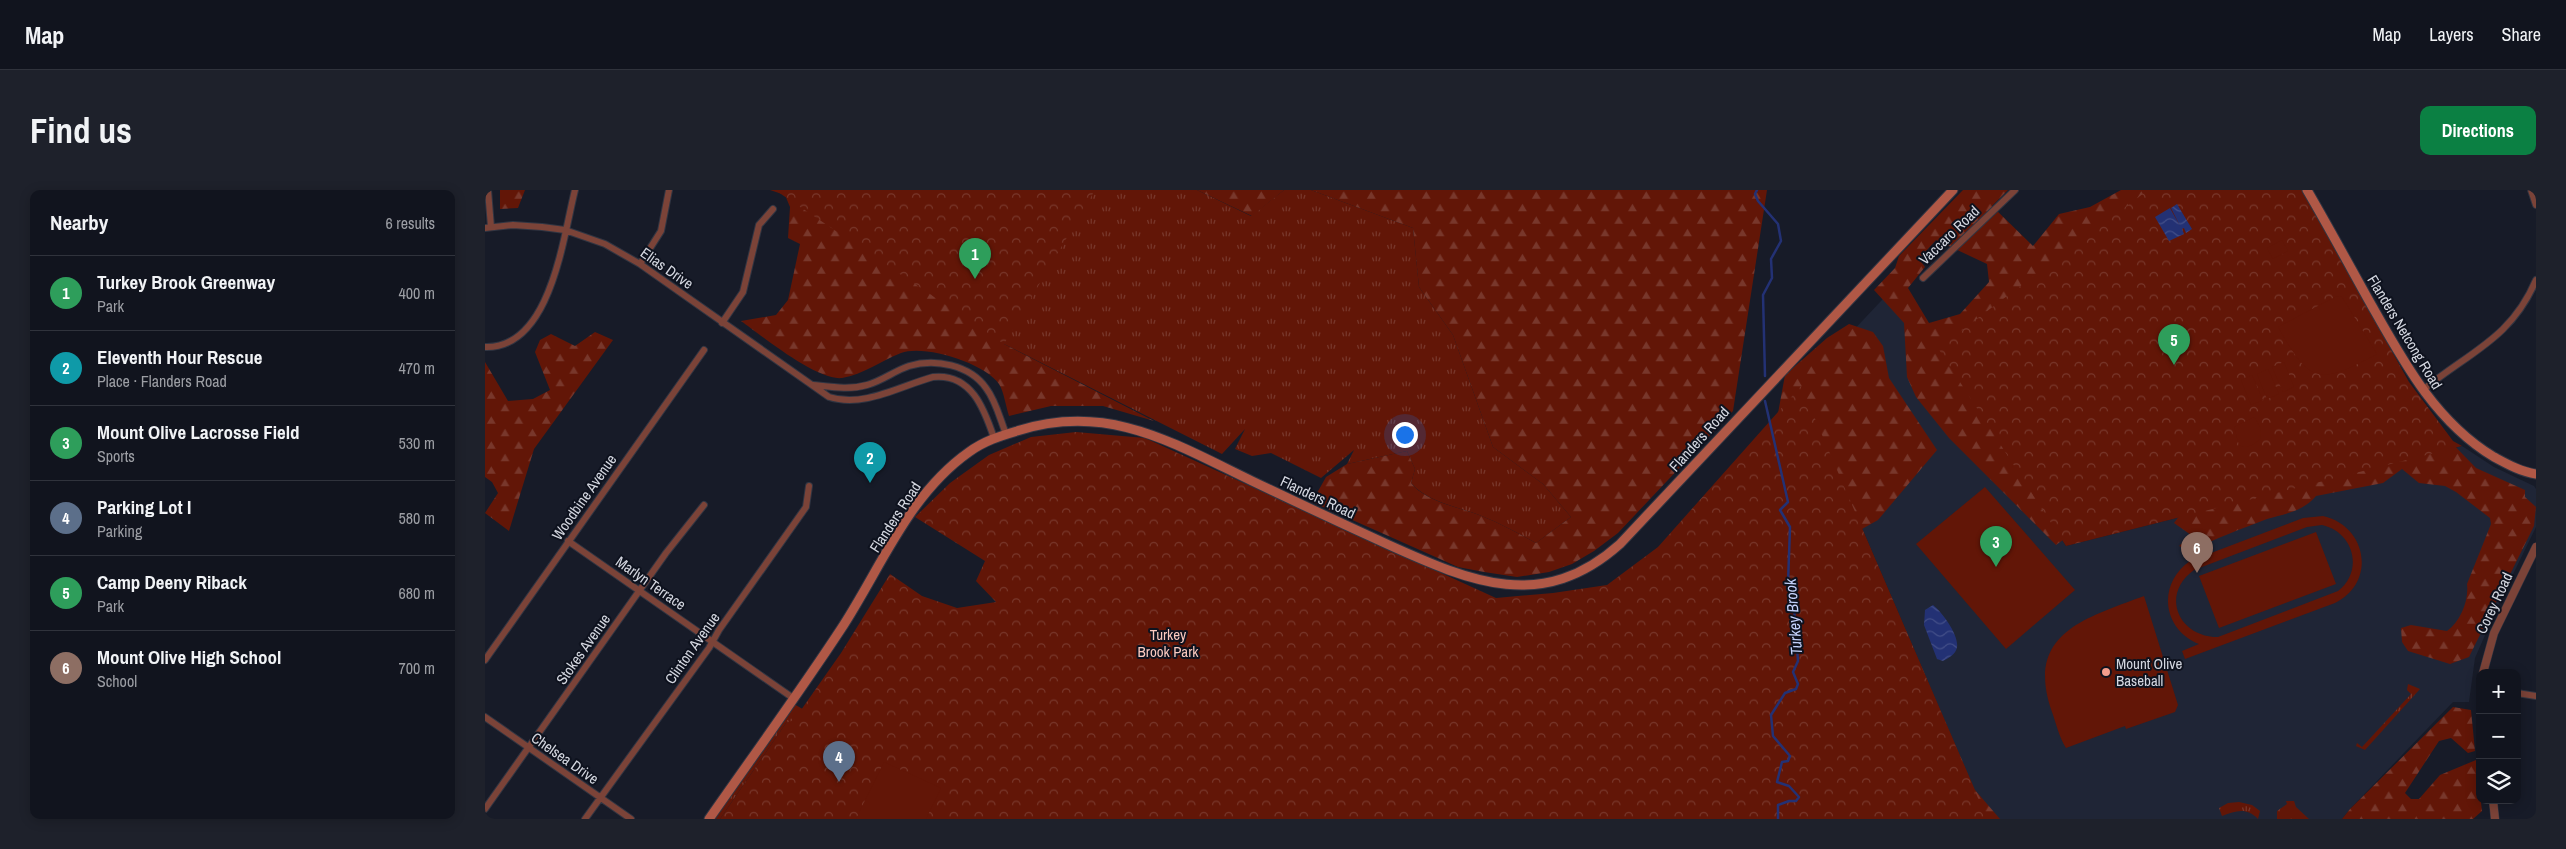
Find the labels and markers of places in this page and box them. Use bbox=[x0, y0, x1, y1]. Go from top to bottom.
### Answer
pin: 1 bbox=[959, 238, 991, 279]
pin: 5 bbox=[2158, 324, 2190, 365]
pin: 2 bbox=[854, 442, 886, 483]
pin: 3 bbox=[1980, 526, 2012, 567]
pin: 6 bbox=[2181, 532, 2213, 573]
place label: Mount Olive Baseball bbox=[2116, 653, 2182, 691]
marker: Mount Olive Baseball bbox=[2100, 666, 2112, 678]
pin: 4 bbox=[823, 741, 855, 782]

